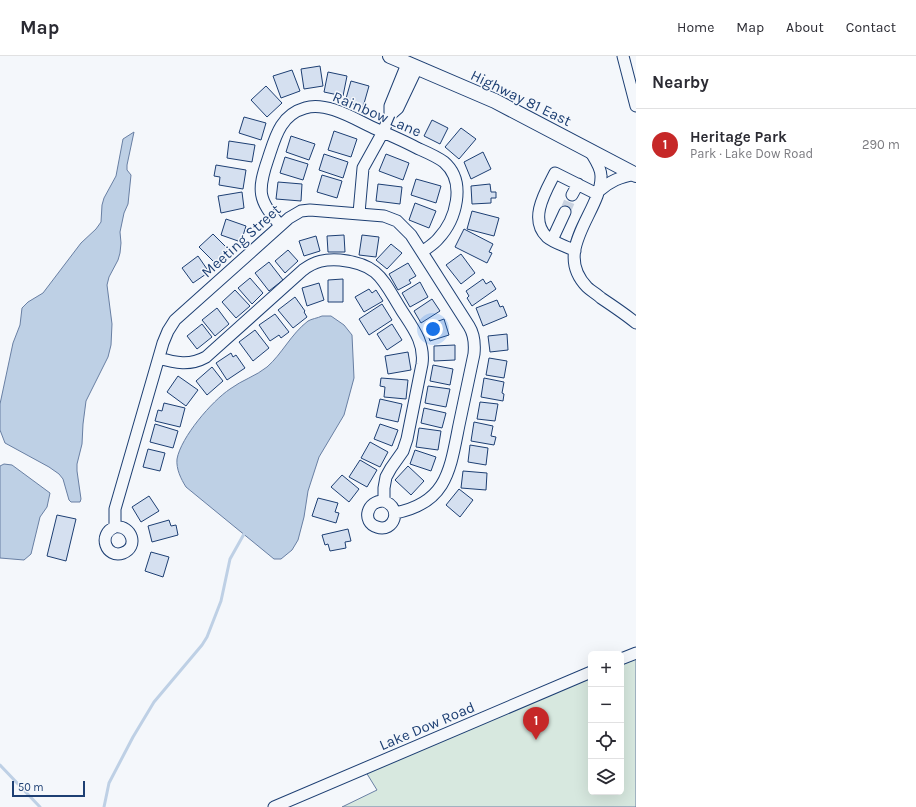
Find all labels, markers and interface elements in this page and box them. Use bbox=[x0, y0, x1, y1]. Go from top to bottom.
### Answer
text: Map bbox=[20, 17, 59, 39]
text: Home bbox=[677, 19, 714, 36]
text: Map bbox=[736, 19, 764, 36]
text: About bbox=[786, 19, 824, 36]
text: Contact bbox=[846, 19, 896, 36]
street label: Highway 81 East bbox=[468, 66, 575, 130]
text: Nearby bbox=[652, 72, 709, 92]
street label: Rainbow Lane bbox=[330, 87, 424, 141]
text: Heritage Park bbox=[690, 128, 787, 146]
text: 1 bbox=[663, 137, 667, 152]
text: 290 m bbox=[862, 137, 900, 152]
text: Park · Lake Dow Road bbox=[690, 146, 813, 161]
street label: Meeting Street bbox=[198, 200, 285, 281]
your location bbox=[423, 319, 443, 339]
map controls bbox=[588, 651, 624, 795]
button: + bbox=[588, 651, 624, 687]
button: − bbox=[588, 687, 624, 723]
street label: Lake Dow Road bbox=[377, 698, 477, 754]
pin: 1 bbox=[523, 707, 549, 740]
button: locate bbox=[588, 723, 624, 759]
button: layers bbox=[588, 759, 624, 795]
scale bar bbox=[12, 779, 85, 798]
text: 50 m bbox=[18, 781, 44, 794]

